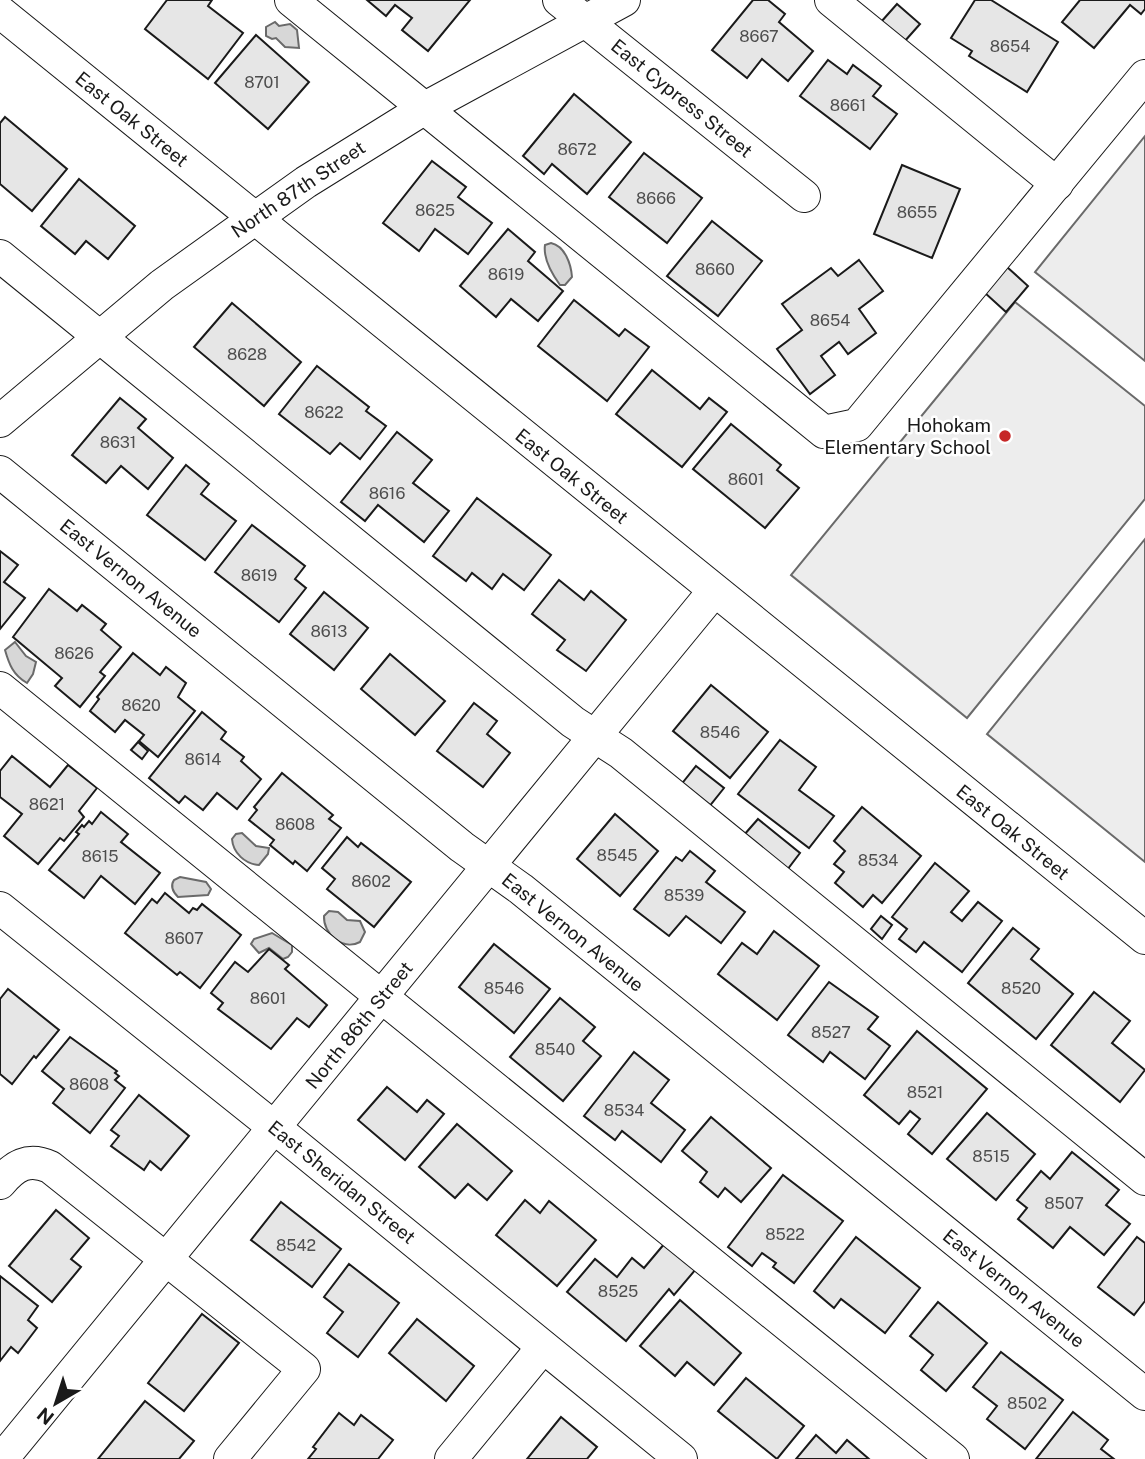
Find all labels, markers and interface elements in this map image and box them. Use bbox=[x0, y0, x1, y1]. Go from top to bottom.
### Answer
house number: 8667 bbox=[739, 27, 779, 46]
street label: East Cypress Street bbox=[607, 34, 757, 162]
house number: 8654 bbox=[990, 37, 1030, 56]
street label: East Oak Street bbox=[71, 67, 193, 171]
house number: 8701 bbox=[244, 73, 280, 92]
house number: 8661 bbox=[830, 96, 866, 115]
street label: North 87th Street bbox=[227, 136, 369, 242]
house number: 8672 bbox=[557, 140, 597, 159]
house number: 8666 bbox=[636, 189, 676, 208]
house number: 8625 bbox=[415, 201, 455, 220]
house number: 8655 bbox=[897, 203, 937, 222]
house number: 8660 bbox=[695, 260, 735, 279]
house number: 8619 bbox=[488, 265, 524, 284]
house number: 8654 bbox=[810, 311, 850, 330]
house number: 8628 bbox=[227, 345, 267, 364]
house number: 8622 bbox=[304, 403, 344, 422]
place label: Hohokam Elementary School bbox=[824, 414, 991, 458]
street label: East Oak Street bbox=[511, 424, 633, 528]
marker: Hohokam Elementary School bbox=[997, 428, 1013, 444]
house number: 8631 bbox=[100, 433, 136, 452]
house number: 8601 bbox=[728, 470, 764, 489]
house number: 8616 bbox=[369, 484, 405, 503]
street label: East Vernon Avenue bbox=[56, 514, 206, 642]
house number: 8619 bbox=[241, 566, 277, 585]
house number: 8613 bbox=[311, 622, 347, 641]
house number: 8626 bbox=[54, 644, 94, 663]
house number: 8620 bbox=[121, 696, 161, 715]
house number: 8546 bbox=[700, 723, 740, 742]
house number: 8614 bbox=[185, 750, 221, 769]
street label: East Oak Street bbox=[952, 780, 1074, 884]
house number: 8621 bbox=[29, 795, 65, 814]
house number: 8608 bbox=[275, 815, 315, 834]
house number: 8545 bbox=[597, 846, 637, 865]
house number: 8615 bbox=[82, 847, 118, 866]
house number: 8534 bbox=[858, 851, 898, 870]
street label: East Vernon Avenue bbox=[498, 868, 648, 996]
house number: 8602 bbox=[351, 872, 391, 891]
house number: 8539 bbox=[664, 886, 704, 905]
house number: 8607 bbox=[164, 929, 204, 948]
street label: North 86th Street bbox=[301, 957, 417, 1093]
house number: 8546 bbox=[484, 979, 524, 998]
house number: 8520 bbox=[1001, 979, 1041, 998]
house number: 8601 bbox=[250, 989, 286, 1008]
house number: 8527 bbox=[811, 1023, 851, 1042]
house number: 8540 bbox=[535, 1040, 575, 1059]
house number: 8608 bbox=[69, 1075, 109, 1094]
house number: 8521 bbox=[907, 1083, 943, 1102]
house number: 8534 bbox=[604, 1101, 644, 1120]
street label: East Sheridan Street bbox=[264, 1116, 420, 1248]
house number: 8515 bbox=[972, 1147, 1010, 1166]
house number: 8507 bbox=[1044, 1194, 1084, 1213]
street label: East Vernon Avenue bbox=[939, 1224, 1089, 1352]
house number: 8522 bbox=[765, 1225, 805, 1244]
house number: 8542 bbox=[276, 1236, 316, 1255]
house number: 8525 bbox=[598, 1282, 638, 1301]
north arrow bbox=[21, 1368, 91, 1438]
house number: 8502 bbox=[1007, 1394, 1047, 1413]
text: N bbox=[33, 1403, 58, 1429]

